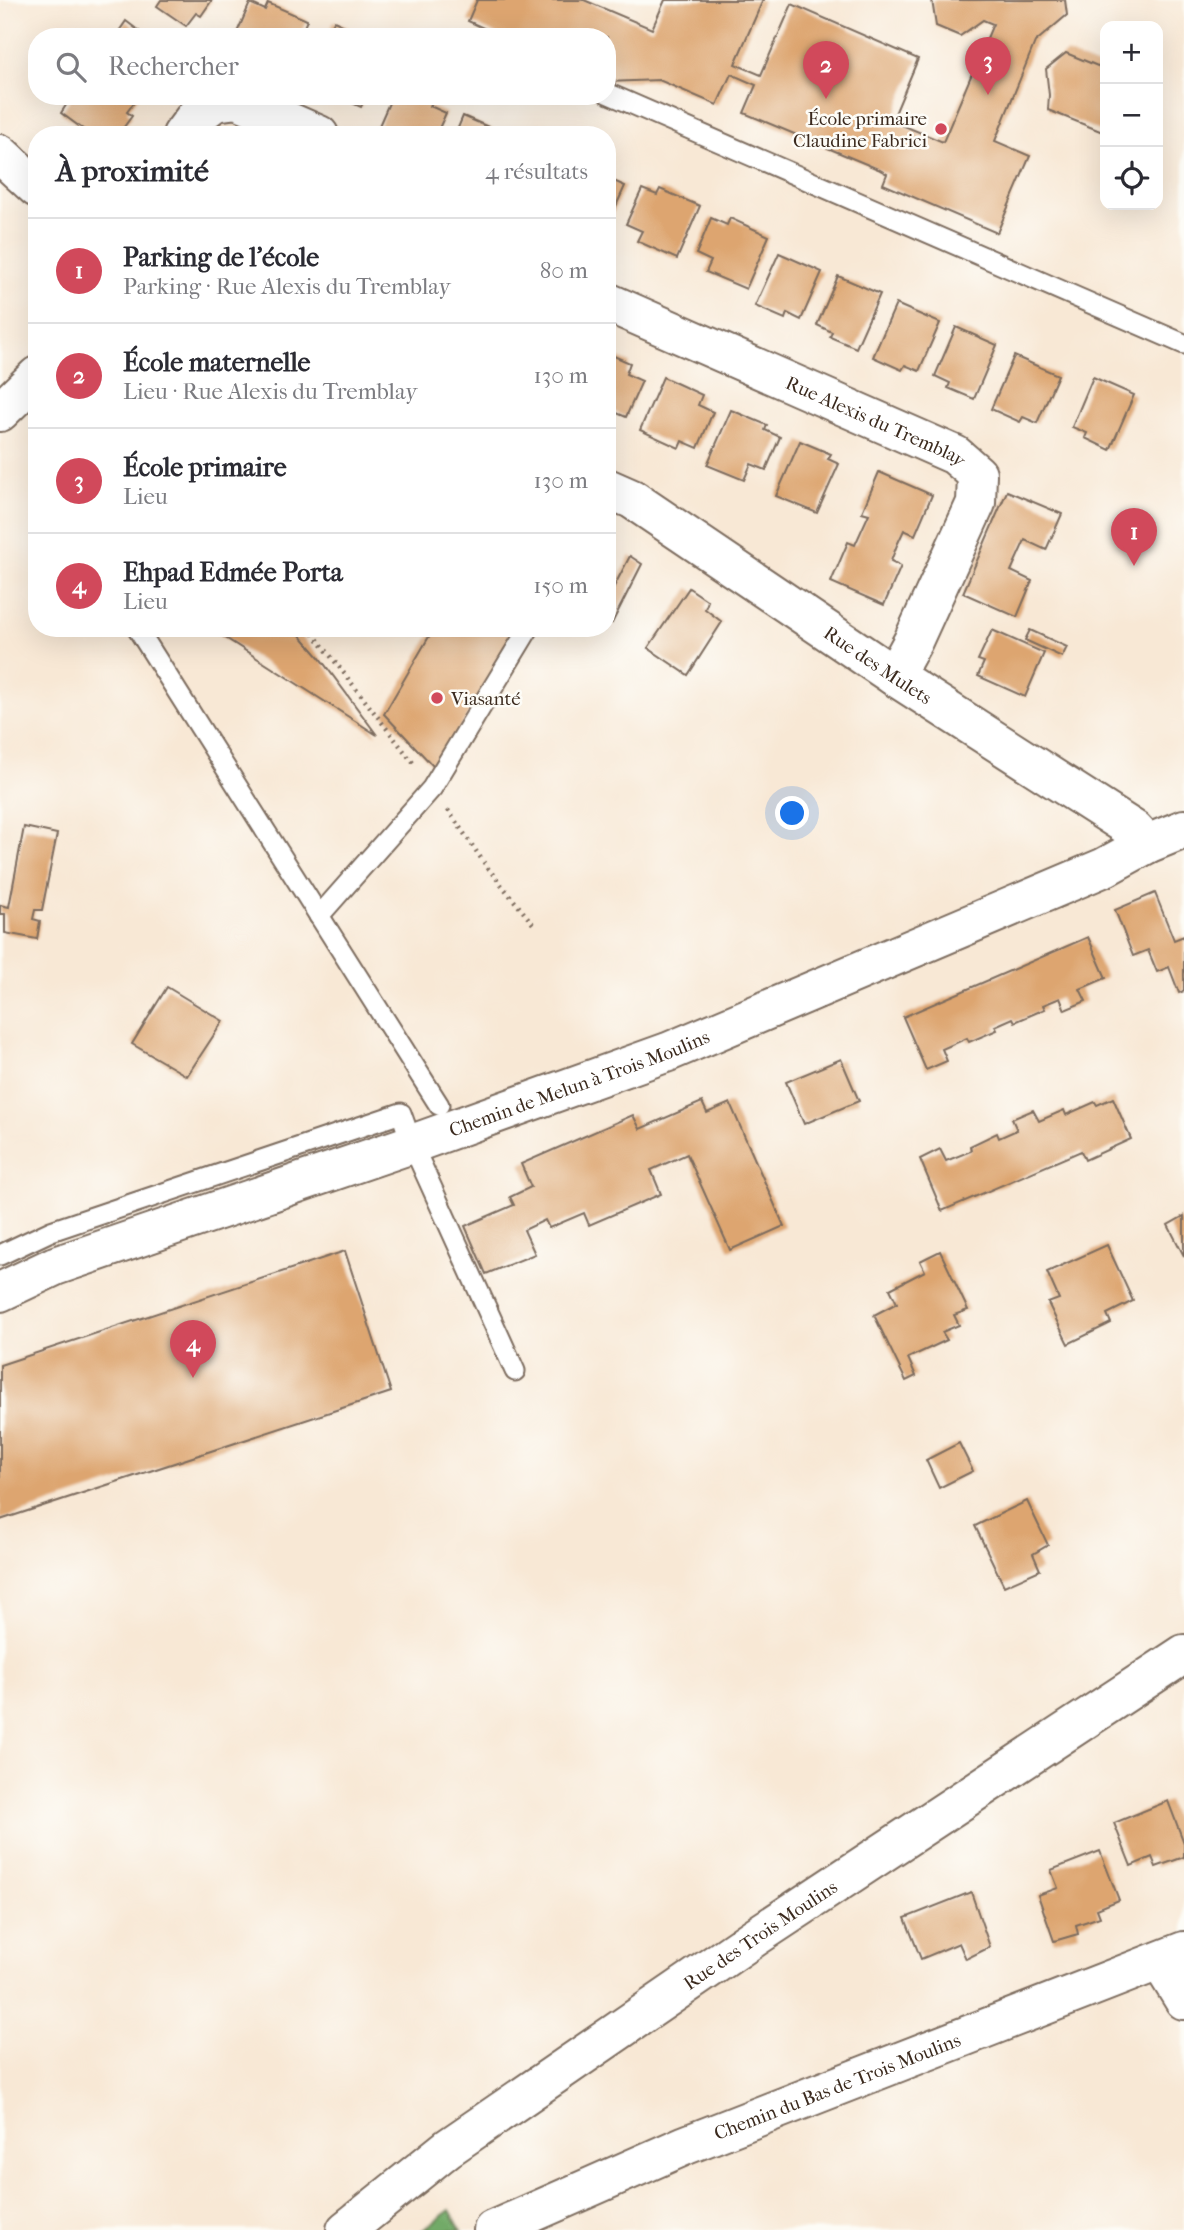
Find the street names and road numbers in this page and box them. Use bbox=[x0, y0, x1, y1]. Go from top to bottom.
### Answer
street label: Rue Alexis du Tremblay bbox=[782, 372, 971, 472]
street label: Rue des Mulets bbox=[819, 622, 935, 709]
street label: Chemin de Melun à Trois Moulins bbox=[446, 1026, 713, 1142]
street label: Rue des Trois Moulins bbox=[680, 1876, 842, 1995]
street label: Chemin du Bas de Trois Moulins bbox=[711, 2029, 964, 2145]

